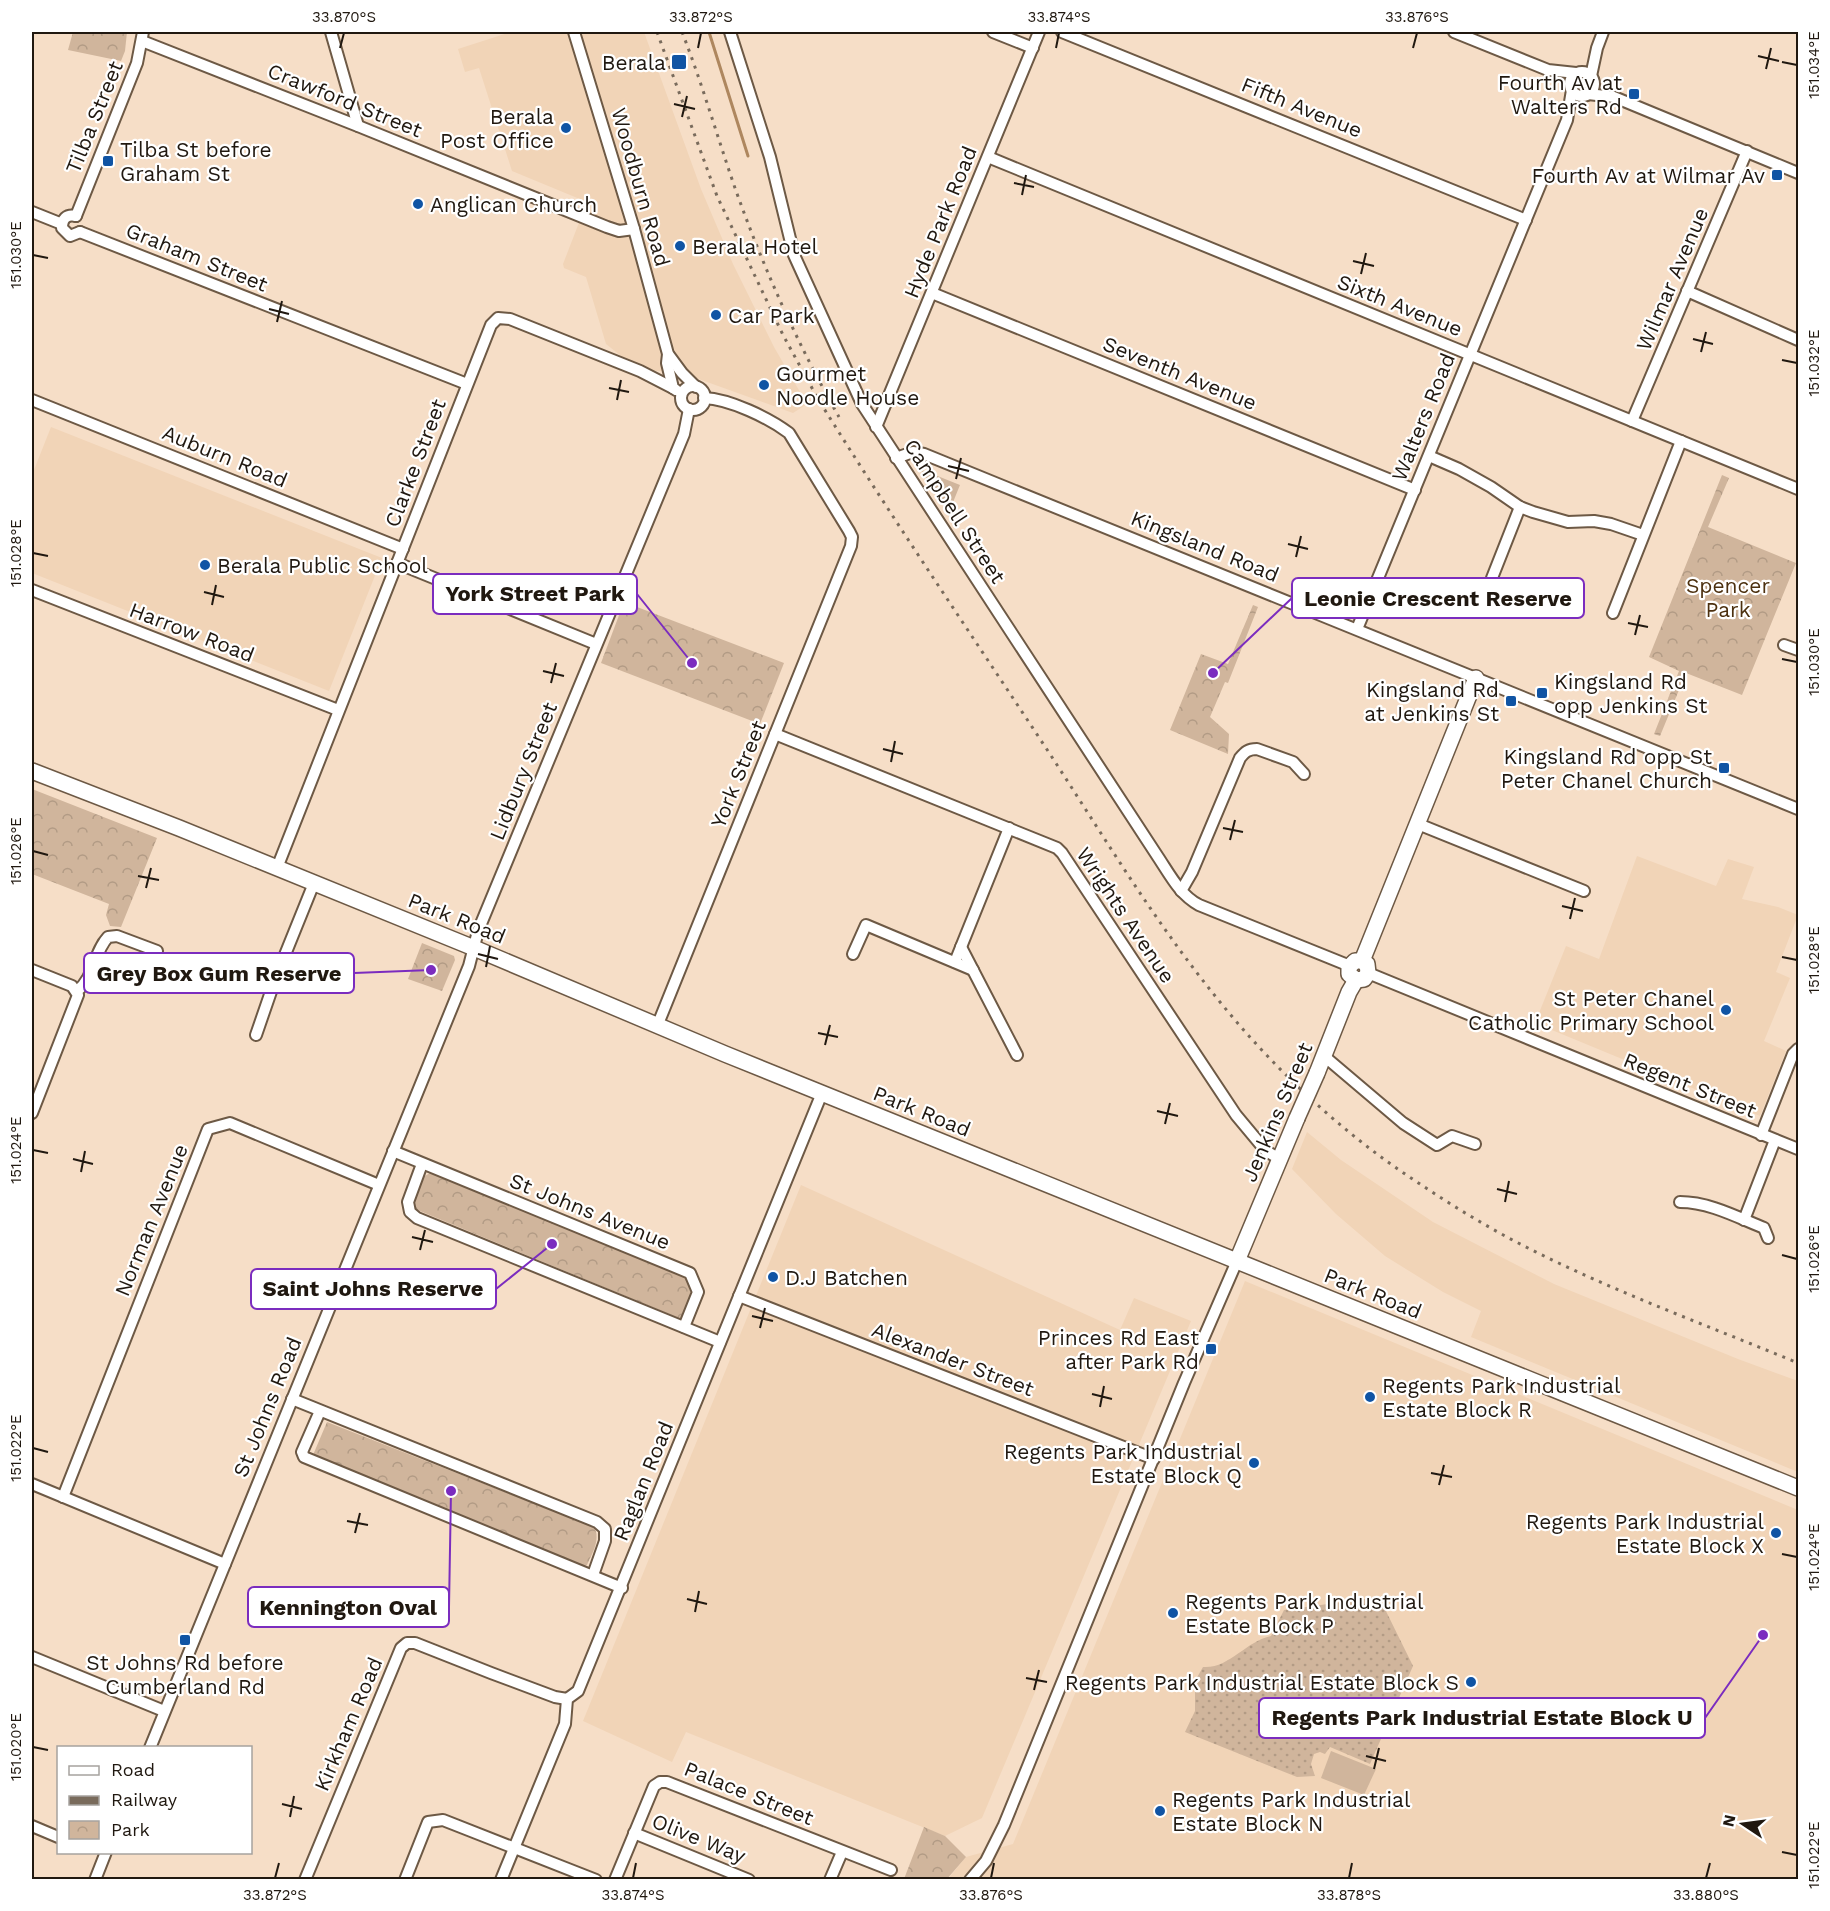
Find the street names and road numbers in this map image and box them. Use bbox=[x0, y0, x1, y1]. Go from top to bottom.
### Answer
street label: Tilba Street bbox=[60, 57, 128, 177]
street label: Crawford Street bbox=[264, 58, 426, 142]
street label: Fifth Avenue bbox=[1238, 71, 1366, 143]
street label: Woodburn Road bbox=[606, 105, 676, 269]
street label: Hyde Park Road bbox=[898, 142, 982, 302]
street label: Wilmar Avenue bbox=[1631, 204, 1713, 354]
street label: Graham Street bbox=[122, 217, 272, 297]
street label: Sixth Avenue bbox=[1334, 269, 1466, 341]
street label: Seventh Avenue bbox=[1099, 331, 1261, 415]
street label: Walters Road bbox=[1386, 349, 1460, 485]
street label: Clarke Street bbox=[379, 395, 451, 531]
street label: Auburn Road bbox=[159, 420, 291, 492]
street label: Campbell Street bbox=[899, 434, 1011, 588]
street label: Kingsland Road bbox=[1127, 505, 1283, 587]
street label: Harrow Road bbox=[126, 597, 258, 667]
street label: Lidbury Street bbox=[484, 698, 562, 844]
street label: York Street bbox=[705, 717, 771, 831]
street label: Wrights Avenue bbox=[1071, 842, 1181, 988]
street label: Park Road bbox=[405, 887, 509, 949]
street label: Jenkins Street bbox=[1236, 1038, 1318, 1185]
street label: Regent Street bbox=[1620, 1047, 1760, 1123]
street label: Park Road bbox=[870, 1080, 974, 1142]
street label: Norman Avenue bbox=[109, 1140, 193, 1300]
street label: St Johns Avenue bbox=[506, 1167, 674, 1255]
street label: Park Road bbox=[1321, 1262, 1425, 1324]
street label: Alexander Street bbox=[868, 1317, 1038, 1401]
street label: St Johns Road bbox=[228, 1333, 306, 1481]
street label: Raglan Road bbox=[608, 1418, 678, 1544]
street label: Kirkham Road bbox=[309, 1653, 387, 1795]
street label: Palace Street bbox=[681, 1756, 817, 1830]
street label: Olive Way bbox=[648, 1808, 750, 1868]

